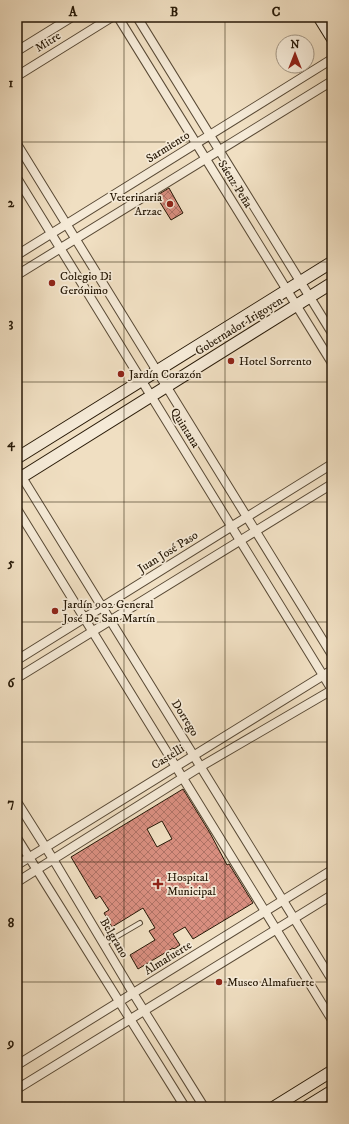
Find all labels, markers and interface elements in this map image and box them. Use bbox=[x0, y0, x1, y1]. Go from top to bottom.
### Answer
text: A bbox=[68, 4, 78, 20]
text: B bbox=[170, 4, 178, 20]
text: C bbox=[272, 4, 281, 20]
street label: Mitre bbox=[32, 28, 64, 56]
north arrow bbox=[275, 34, 315, 74]
text: N bbox=[290, 38, 300, 52]
text: 1 bbox=[9, 75, 14, 91]
street label: Sarmiento bbox=[143, 128, 193, 166]
street label: Sáenz Peña bbox=[214, 157, 256, 211]
place label: Veterinaria Arzac bbox=[109, 190, 163, 219]
text: 2 bbox=[8, 195, 15, 211]
marker: Veterinaria Arzac bbox=[165, 199, 175, 209]
place label: Colegio Di Gerónimo bbox=[60, 269, 112, 298]
marker: Colegio Di Gerónimo bbox=[47, 278, 57, 288]
street label: Gobernador Irigoyen bbox=[192, 293, 286, 359]
text: 3 bbox=[9, 315, 14, 331]
place label: Hotel Sorrento bbox=[239, 354, 312, 369]
marker: Hotel Sorrento bbox=[226, 356, 236, 366]
place label: Jardín Corazón bbox=[128, 367, 202, 382]
marker: Jardín Corazón bbox=[116, 369, 126, 379]
street label: Quintana bbox=[167, 405, 204, 452]
text: 4 bbox=[6, 435, 15, 452]
street label: Juan José Paso bbox=[134, 528, 201, 577]
text: 5 bbox=[7, 555, 15, 571]
place label: Jardín 902 General José De San Martín bbox=[62, 597, 156, 626]
marker: Jardín 902 General José De San Martín bbox=[50, 606, 60, 616]
text: 6 bbox=[8, 675, 16, 691]
street label: Dorrego bbox=[168, 697, 202, 739]
street label: Castelli bbox=[149, 741, 187, 773]
text: 7 bbox=[8, 795, 15, 811]
place label: Hospital Municipal bbox=[167, 870, 216, 899]
marker: Hospital Municipal bbox=[152, 878, 164, 890]
text: 8 bbox=[8, 915, 15, 931]
street label: Belgrano bbox=[96, 915, 132, 961]
street label: Almafuerte bbox=[141, 938, 195, 978]
place label: Museo Almafuerte bbox=[227, 975, 314, 990]
marker: Museo Almafuerte bbox=[214, 977, 224, 987]
text: 9 bbox=[7, 1035, 14, 1051]

